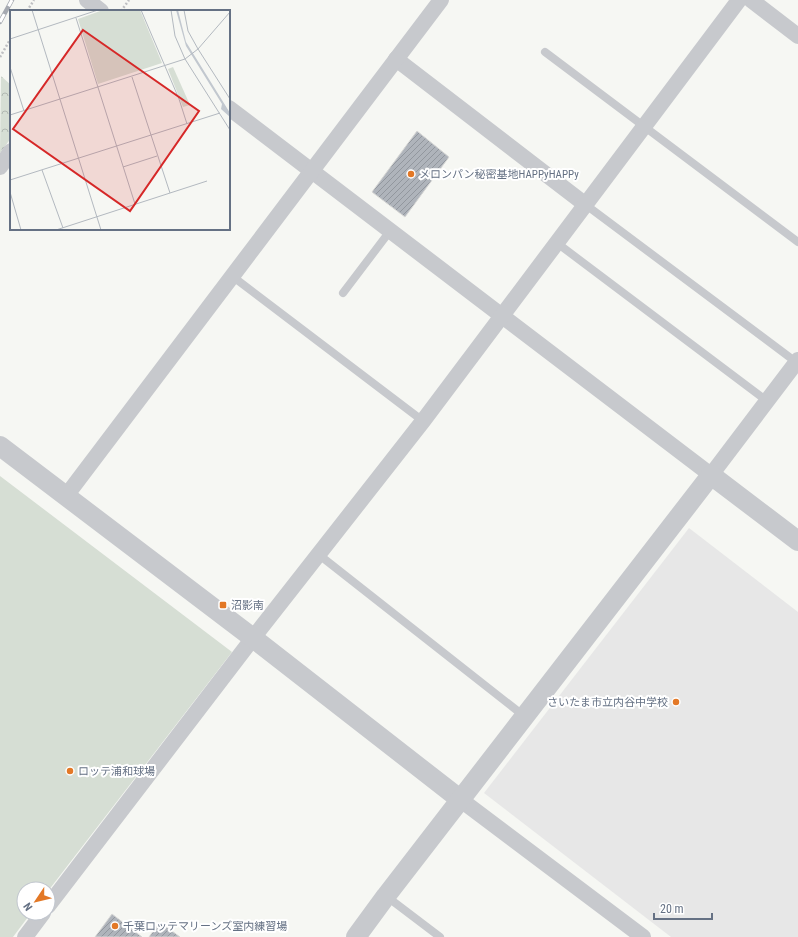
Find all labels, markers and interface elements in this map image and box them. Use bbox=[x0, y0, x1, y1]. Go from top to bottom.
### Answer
inset map bbox=[10, 10, 230, 230]
place label: メロンパン秘密基地HAPPyHAPPy bbox=[419, 168, 579, 181]
marker: メロンパン秘密基地HAPPyHAPPy bbox=[406, 169, 416, 179]
place label: 沼影南 bbox=[231, 599, 264, 612]
marker: 沼影南 bbox=[218, 600, 228, 610]
place label: さいたま市立内谷中学校 bbox=[547, 696, 668, 709]
marker: さいたま市立内谷中学校 bbox=[671, 697, 681, 707]
place label: ロッテ浦和球場 bbox=[78, 765, 155, 778]
marker: ロッテ浦和球場 bbox=[65, 766, 75, 776]
north arrow bbox=[16, 881, 56, 921]
scale bar bbox=[654, 895, 712, 921]
text: N bbox=[21, 900, 35, 913]
text: 20 m bbox=[660, 902, 684, 916]
place label: 千葉ロッテマリーンズ室内練習場 bbox=[123, 920, 287, 933]
marker: 千葉ロッテマリーンズ室内練習場 bbox=[110, 921, 120, 931]

